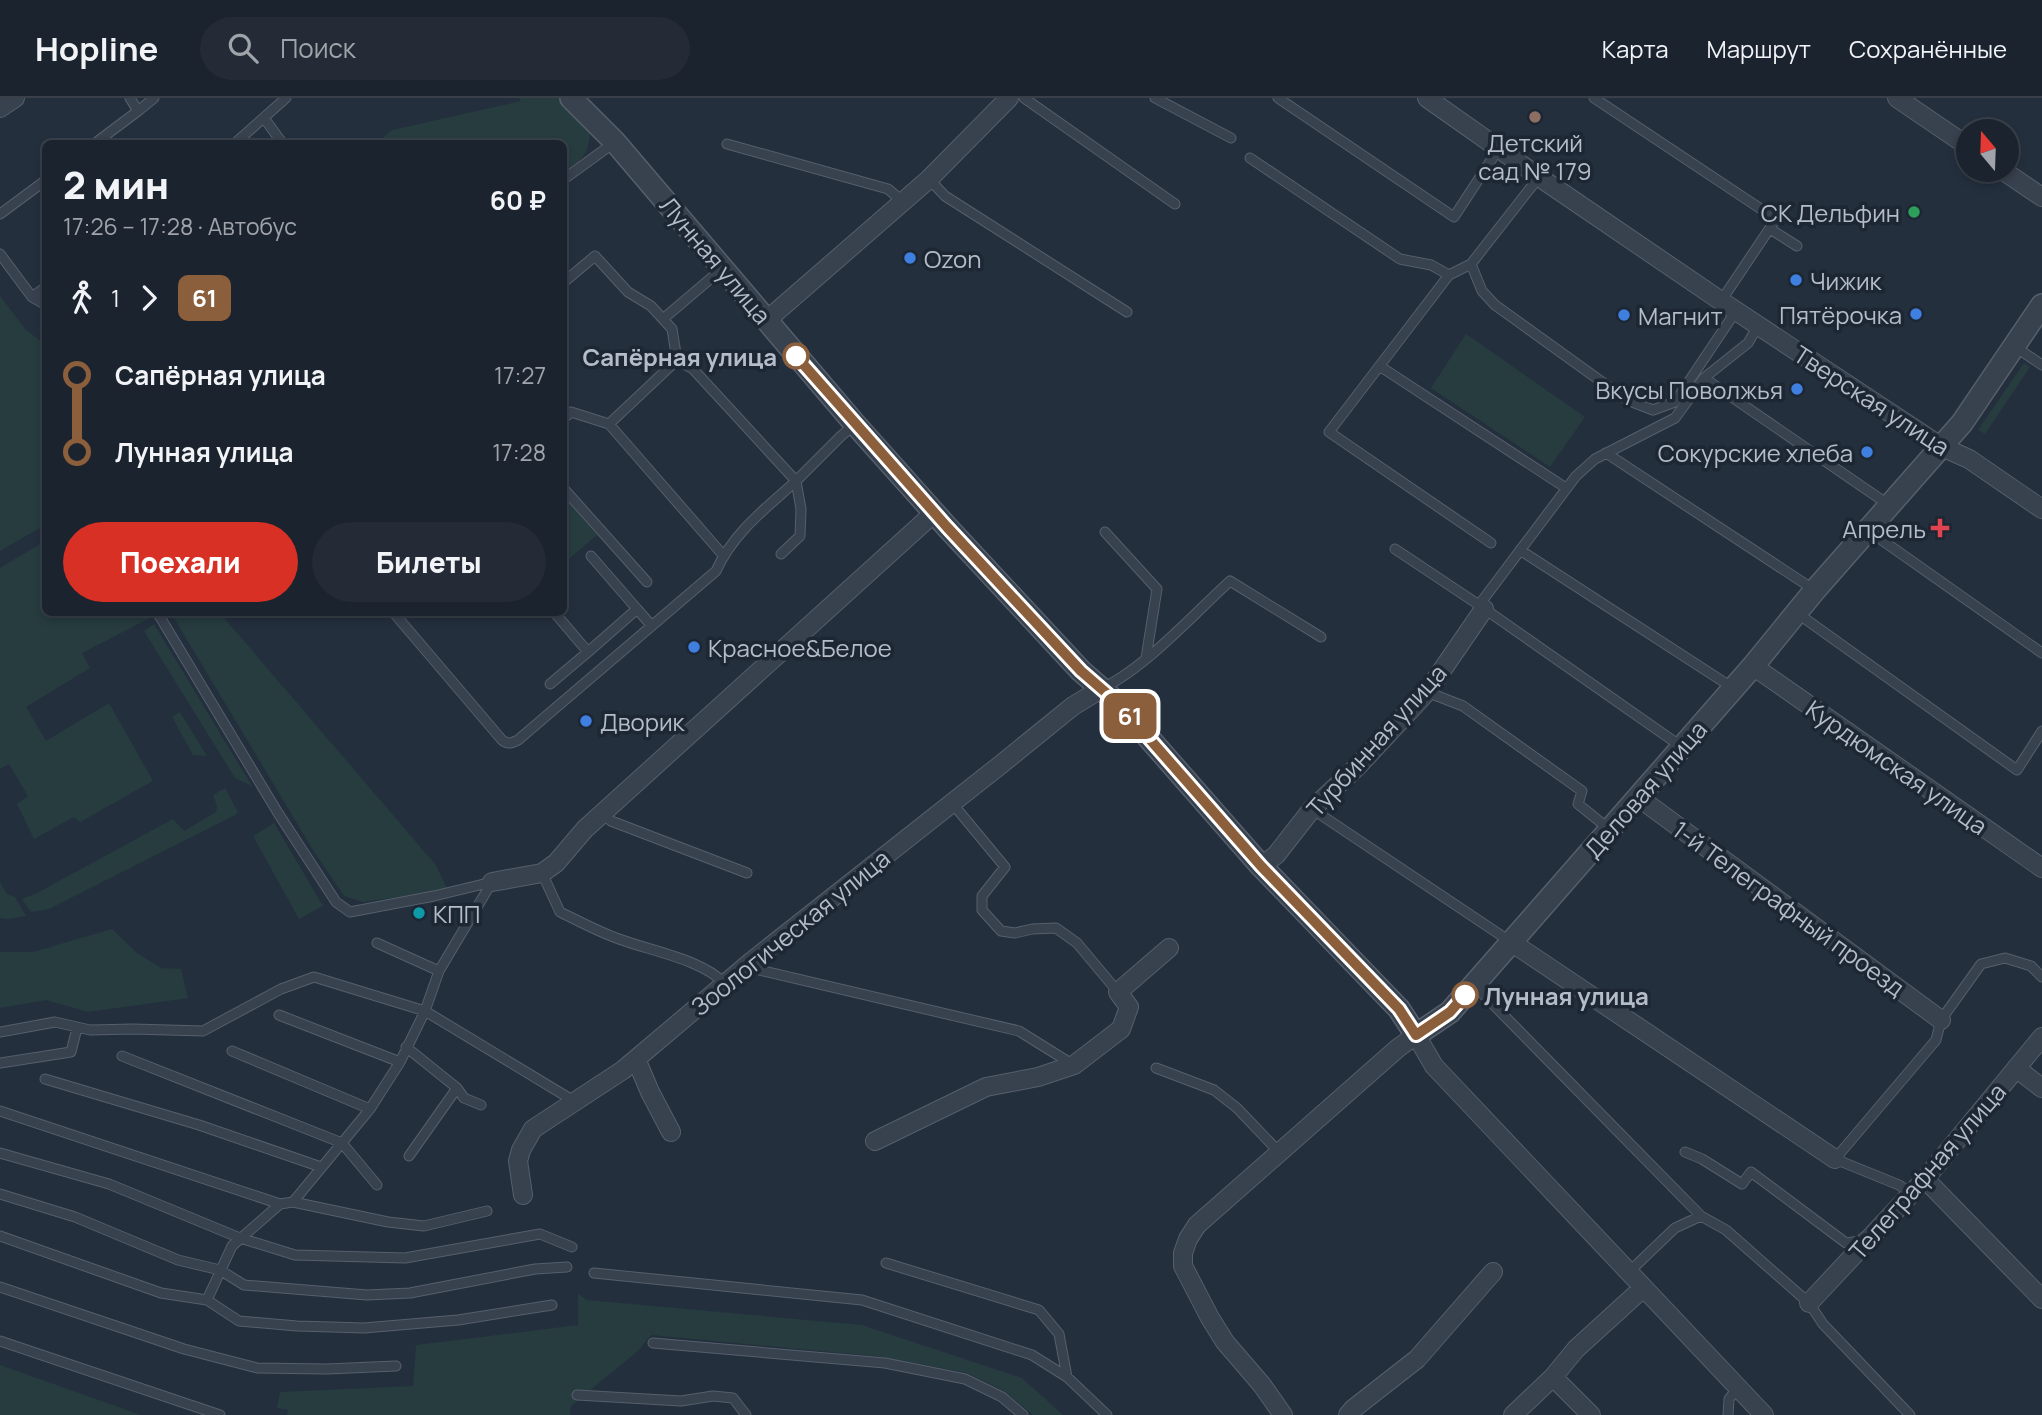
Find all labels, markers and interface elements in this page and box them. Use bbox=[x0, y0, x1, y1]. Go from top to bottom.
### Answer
search box bbox=[200, 17, 690, 80]
text: Hopline bbox=[35, 26, 158, 71]
icon: search bbox=[224, 29, 262, 67]
text: Поиск bbox=[280, 30, 356, 66]
text: Карта bbox=[1602, 32, 1669, 65]
text: Маршрут bbox=[1707, 32, 1811, 65]
text: Сохранённые bbox=[1849, 32, 2007, 65]
marker: Детский сад № 179 bbox=[1527, 109, 1543, 125]
north arrow bbox=[1956, 119, 2020, 182]
map controls bbox=[1956, 119, 2019, 182]
place label: Детский сад № 179 bbox=[1478, 126, 1592, 187]
text: 2 мин bbox=[63, 158, 169, 210]
text: 60 ₽ bbox=[490, 182, 546, 218]
street label: Лунная улица bbox=[653, 189, 779, 331]
place label: СК Дельфин bbox=[1761, 196, 1900, 229]
marker: СК Дельфин bbox=[1906, 204, 1922, 220]
text: 17:26 – 17:28 · Автобус bbox=[63, 210, 297, 242]
place label: Ozon bbox=[924, 242, 982, 275]
marker: Ozon bbox=[902, 250, 918, 266]
place label: Чижик bbox=[1810, 264, 1883, 297]
marker: Чижик bbox=[1788, 272, 1804, 288]
icon: walk bbox=[63, 279, 101, 317]
icon: forward bbox=[130, 279, 168, 317]
text: 61 bbox=[192, 281, 217, 314]
text: 1 bbox=[111, 282, 120, 314]
place label: Пятёрочка bbox=[1779, 298, 1902, 331]
place label: Магнит bbox=[1638, 299, 1723, 332]
marker: Пятёрочка bbox=[1908, 306, 1924, 322]
marker: Магнит bbox=[1616, 307, 1632, 323]
street label: Тверская улица bbox=[1788, 337, 1956, 463]
place label: Сапёрная улица bbox=[583, 340, 777, 373]
marker: Сапёрная улица bbox=[783, 343, 809, 369]
text: Сапёрная улица bbox=[115, 357, 326, 393]
text: 17:27 bbox=[494, 359, 546, 391]
place label: Вкусы Поволжья bbox=[1596, 373, 1783, 406]
marker: Вкусы Поволжья bbox=[1789, 381, 1805, 397]
text: Лунная улица bbox=[115, 434, 294, 470]
text: 17:28 bbox=[492, 436, 546, 468]
place label: Сокурские хлеба bbox=[1658, 436, 1853, 469]
marker: Сокурские хлеба bbox=[1859, 444, 1875, 460]
place label: Апрель bbox=[1842, 512, 1926, 545]
marker: Апрель bbox=[1932, 520, 1948, 536]
button: Поехали bbox=[63, 522, 298, 602]
button: Билеты bbox=[312, 522, 546, 602]
place label: Красное&Белое bbox=[708, 631, 892, 664]
marker: Красное&Белое bbox=[686, 639, 702, 655]
street label: Турбинная улица bbox=[1299, 657, 1453, 823]
street label: Курдюмская улица bbox=[1800, 692, 1994, 842]
line badge: 61 bbox=[1098, 693, 1162, 739]
text: 61 bbox=[1117, 699, 1143, 732]
place label: Дворик bbox=[600, 705, 686, 738]
marker: Дворик bbox=[578, 713, 594, 729]
street label: Деловая улица bbox=[1576, 713, 1714, 865]
street label: 1-й Телеграфный проезд bbox=[1666, 813, 1912, 1003]
street label: Зоологическая улица bbox=[684, 841, 896, 1023]
place label: КПП bbox=[433, 897, 480, 930]
marker: КПП bbox=[411, 905, 427, 921]
place label: Лунная улица bbox=[1484, 979, 1649, 1012]
marker: Лунная улица bbox=[1452, 982, 1478, 1008]
street label: Телеграфная улица bbox=[1841, 1076, 2013, 1266]

